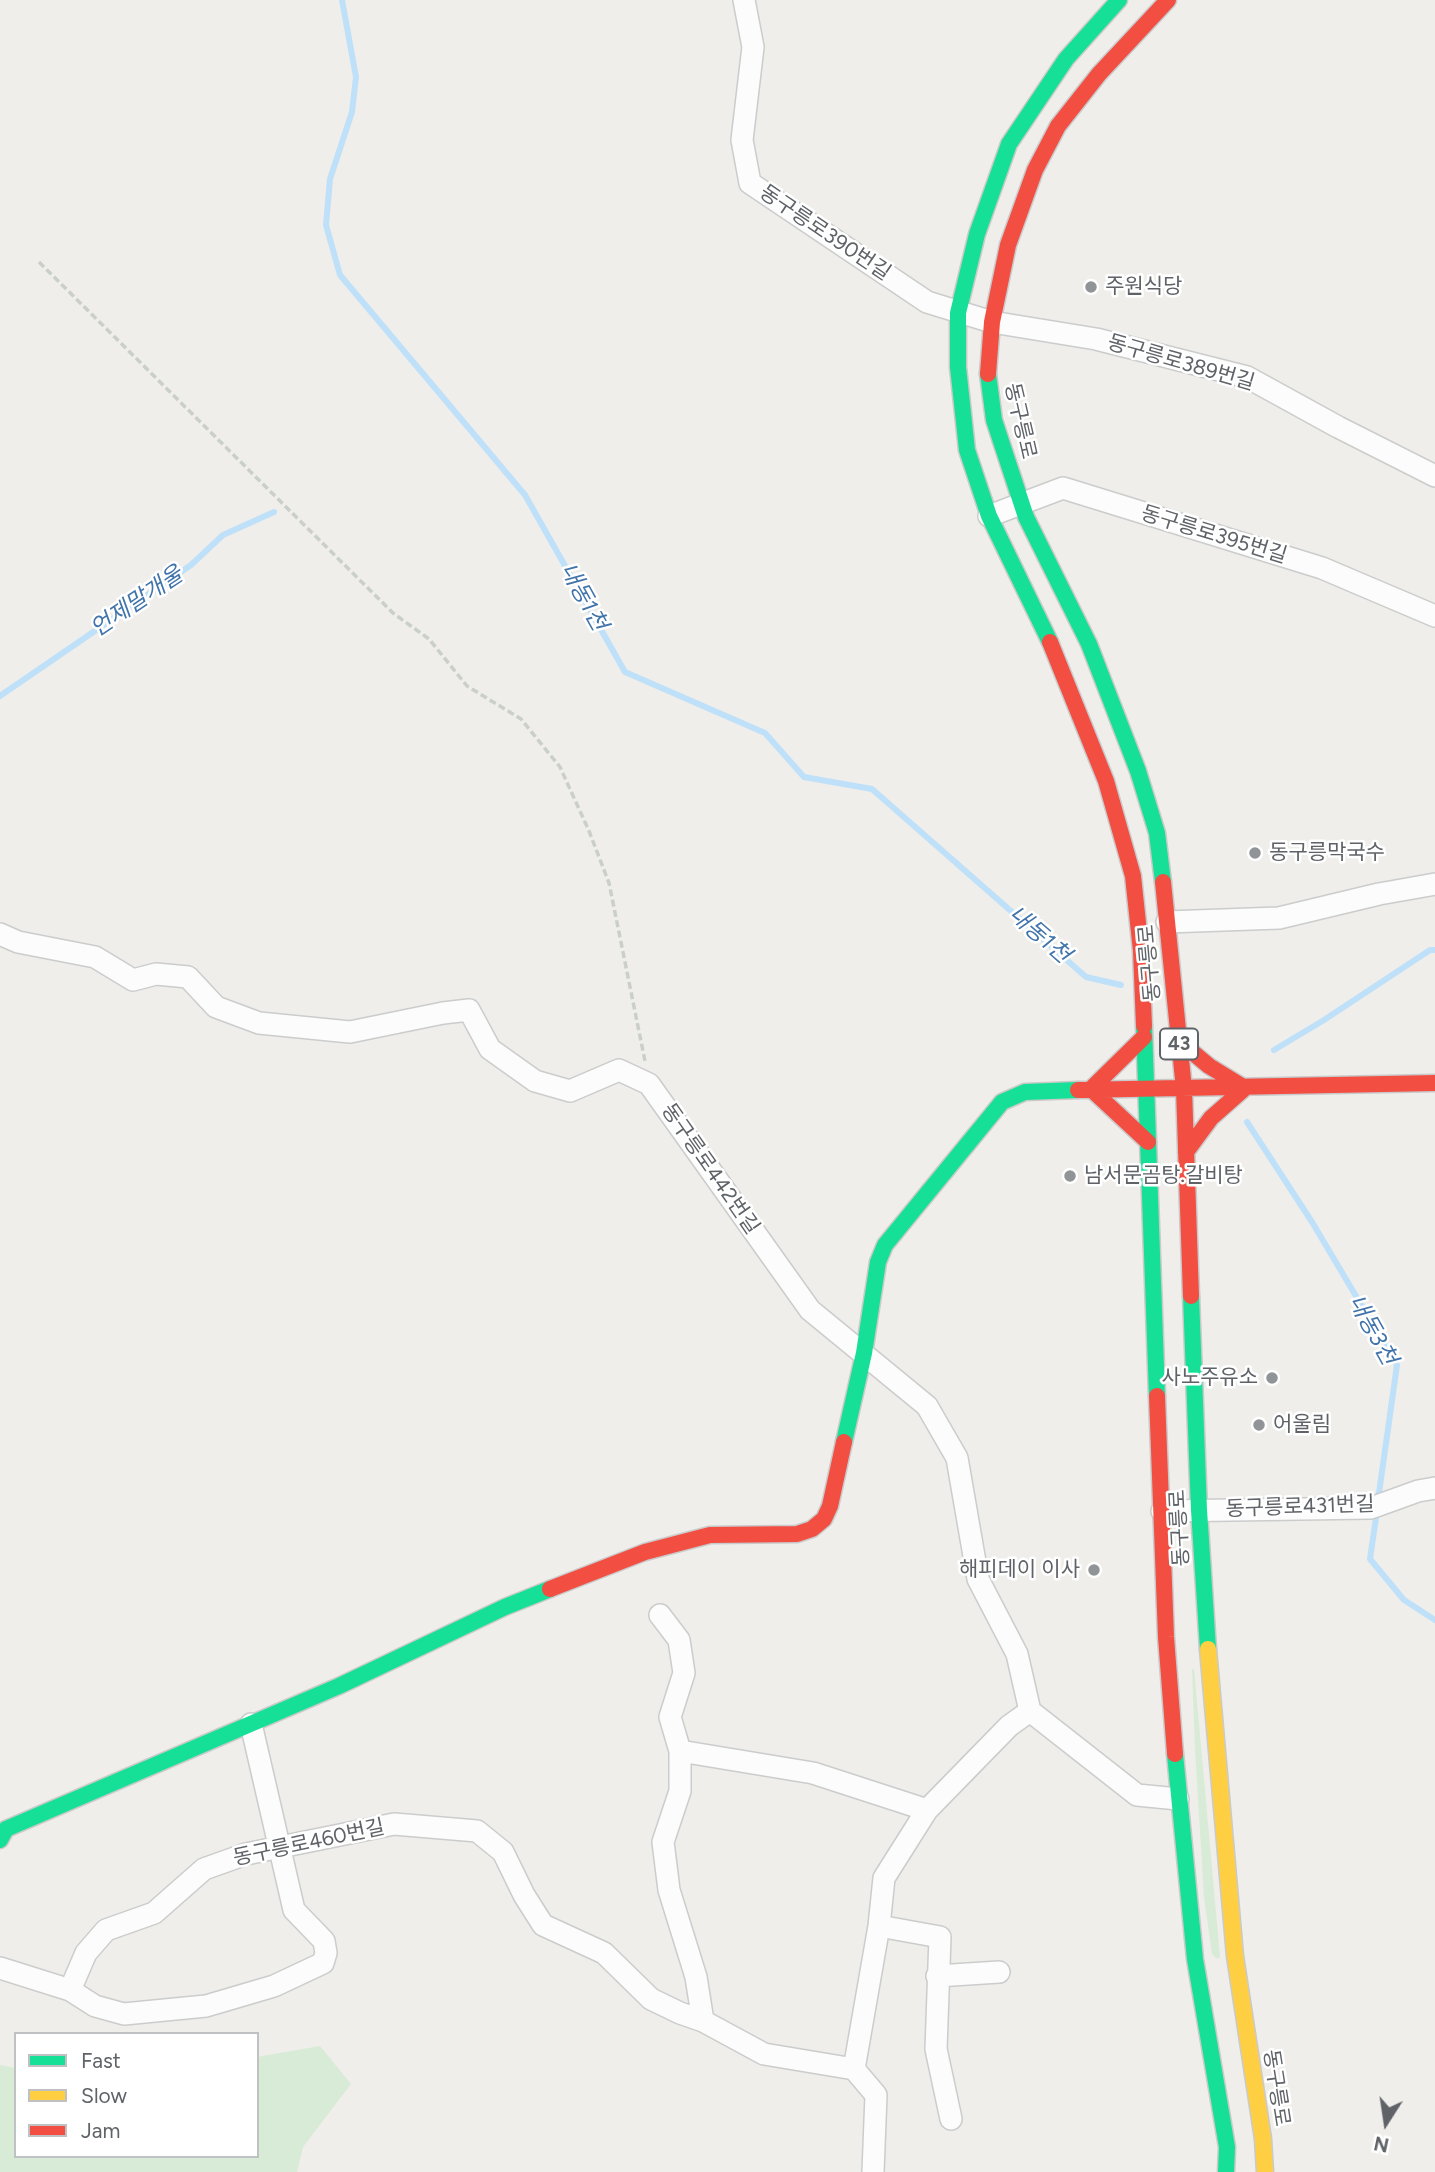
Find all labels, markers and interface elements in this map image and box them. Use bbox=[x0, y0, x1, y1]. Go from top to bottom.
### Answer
street label: 동구릉로390번길 bbox=[755, 180, 895, 286]
place label: 주원식당 bbox=[1105, 274, 1182, 300]
marker: 주원식당 bbox=[1083, 279, 1099, 295]
street label: 동구릉로389번길 bbox=[1104, 330, 1258, 396]
street label: 동구릉로 bbox=[999, 381, 1041, 461]
street label: 동구릉로395번길 bbox=[1138, 501, 1290, 569]
water label: 내동1천 bbox=[553, 558, 613, 636]
water label: 언제말개울 bbox=[85, 561, 189, 643]
place label: 동구릉막국수 bbox=[1269, 840, 1385, 866]
marker: 동구릉막국수 bbox=[1247, 845, 1263, 861]
water label: 내동1천 bbox=[1002, 901, 1076, 969]
street label: 동구릉로 bbox=[1134, 923, 1166, 1003]
road number: 43 bbox=[1160, 1028, 1198, 1060]
street label: 동구릉로442번길 bbox=[656, 1099, 764, 1239]
place label: 남서문곰탕.갈비탕 bbox=[1084, 1163, 1243, 1189]
marker: 남서문곰탕.갈비탕 bbox=[1062, 1168, 1078, 1184]
water label: 내동3천 bbox=[1342, 1290, 1402, 1370]
place label: 사노주유소 bbox=[1161, 1365, 1258, 1391]
marker: 사노주유소 bbox=[1264, 1370, 1280, 1386]
place label: 어울림 bbox=[1273, 1412, 1331, 1438]
marker: 어울림 bbox=[1251, 1417, 1267, 1433]
street label: 동구릉로 bbox=[1165, 1489, 1195, 1567]
street label: 동구릉로431번길 bbox=[1225, 1492, 1375, 1522]
place label: 해피데이 이사 bbox=[959, 1557, 1080, 1583]
marker: 해피데이 이사 bbox=[1086, 1562, 1102, 1578]
street label: 동구릉로460번길 bbox=[231, 1815, 387, 1871]
legend bbox=[14, 2032, 259, 2158]
text: Fast bbox=[81, 2048, 121, 2073]
street label: 동구릉로 bbox=[1258, 2048, 1294, 2128]
text: Slow bbox=[81, 2083, 127, 2108]
north arrow bbox=[1351, 2088, 1421, 2158]
text: Jam bbox=[81, 2118, 120, 2143]
text: N bbox=[1372, 2131, 1391, 2157]

